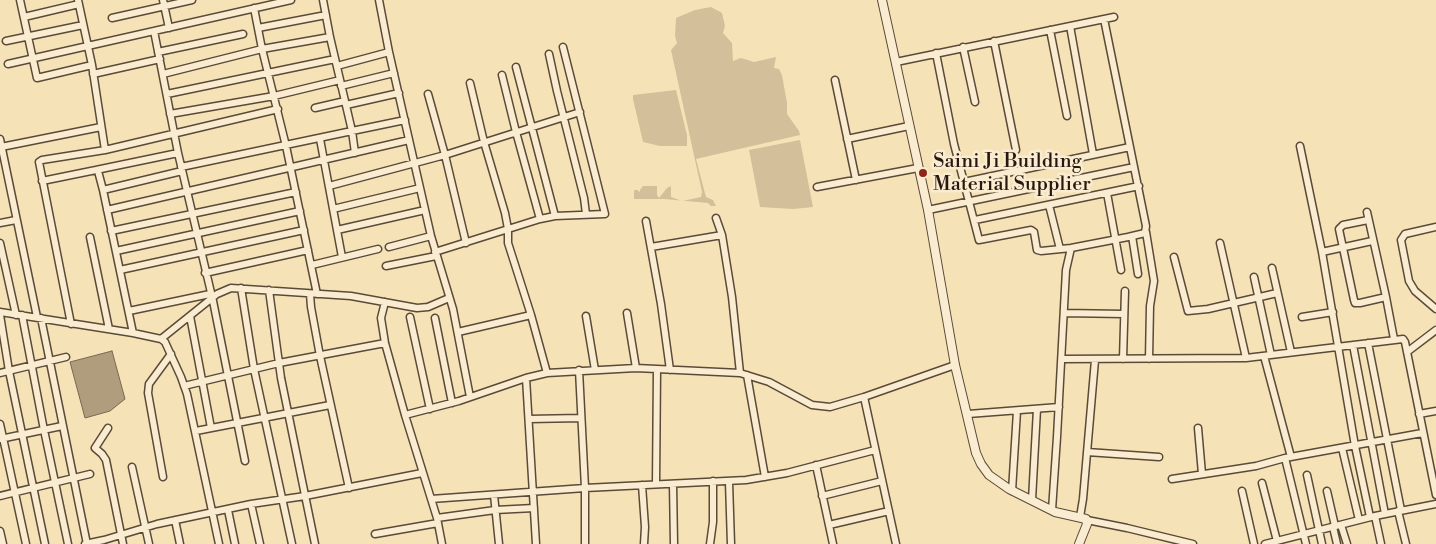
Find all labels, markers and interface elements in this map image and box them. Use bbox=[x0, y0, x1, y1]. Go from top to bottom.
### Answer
place label: Saini Ji Building Material Supplier bbox=[933, 150, 1091, 197]
marker: Saini Ji Building Material Supplier bbox=[917, 167, 929, 179]

